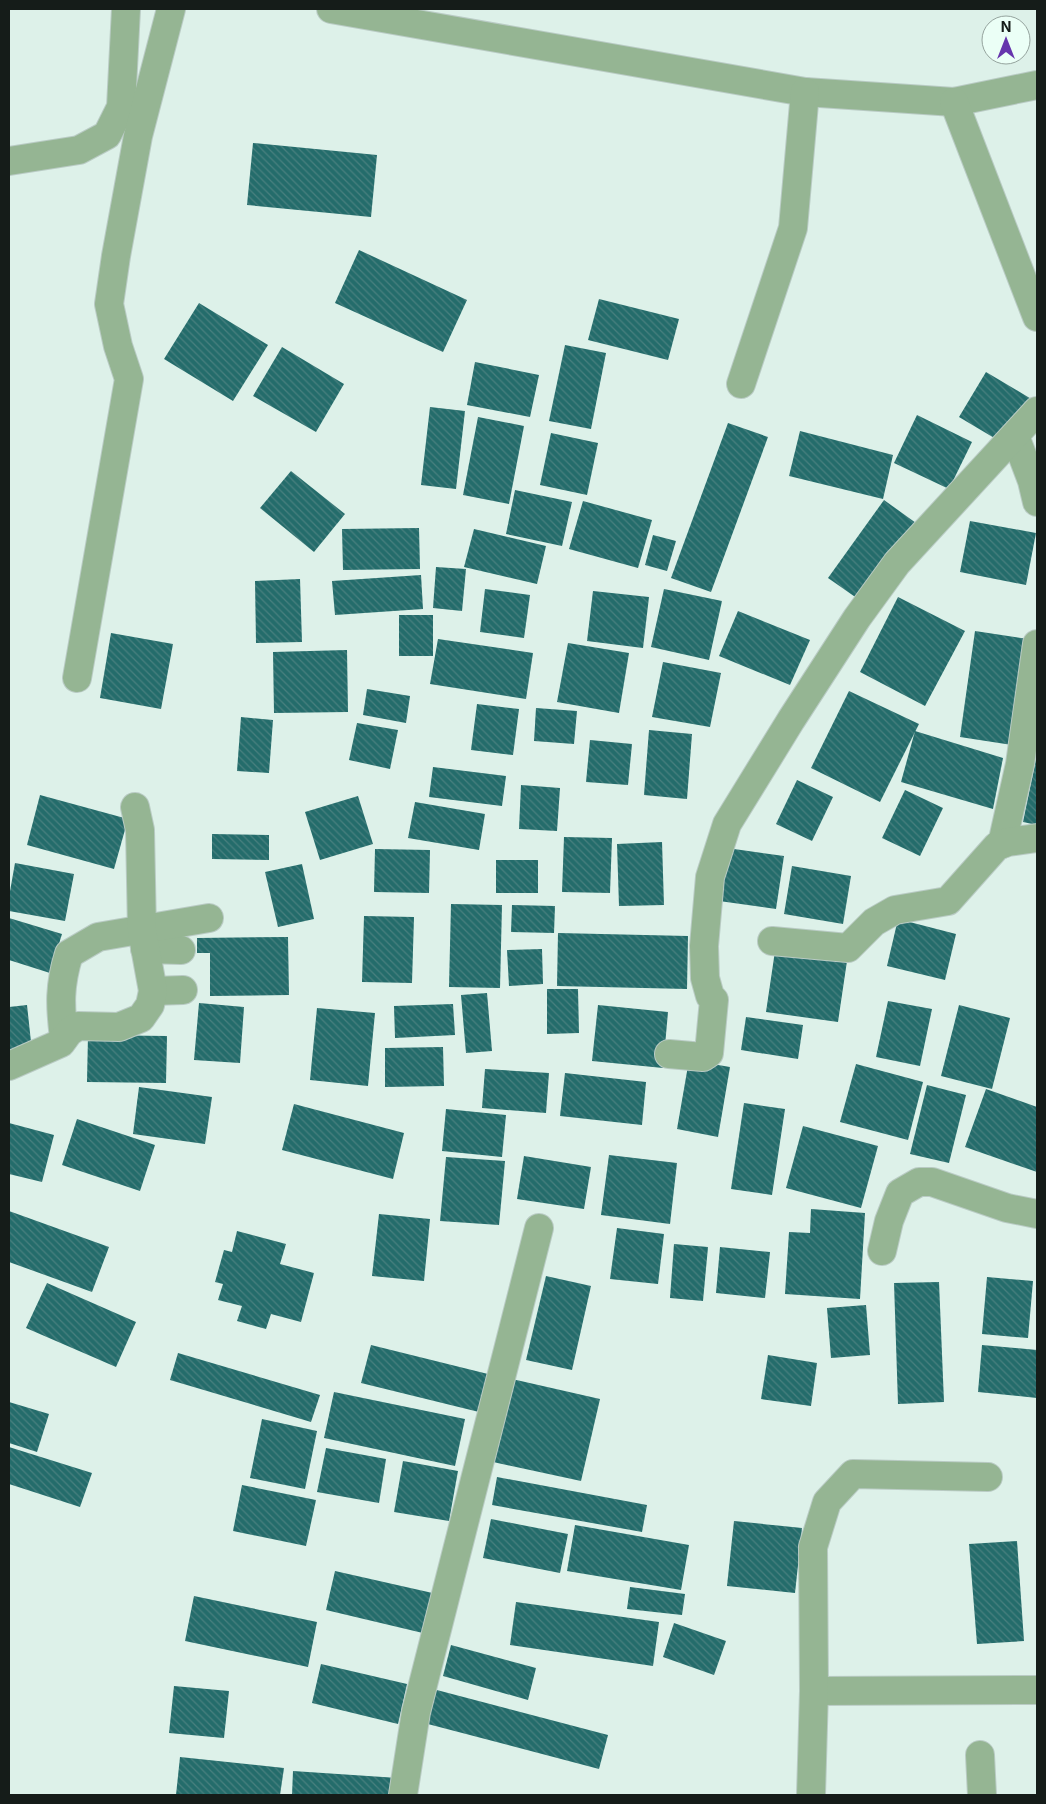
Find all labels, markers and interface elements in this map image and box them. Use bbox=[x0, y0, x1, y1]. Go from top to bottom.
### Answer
north arrow bbox=[981, 15, 1031, 65]
text: N bbox=[1001, 18, 1011, 35]

